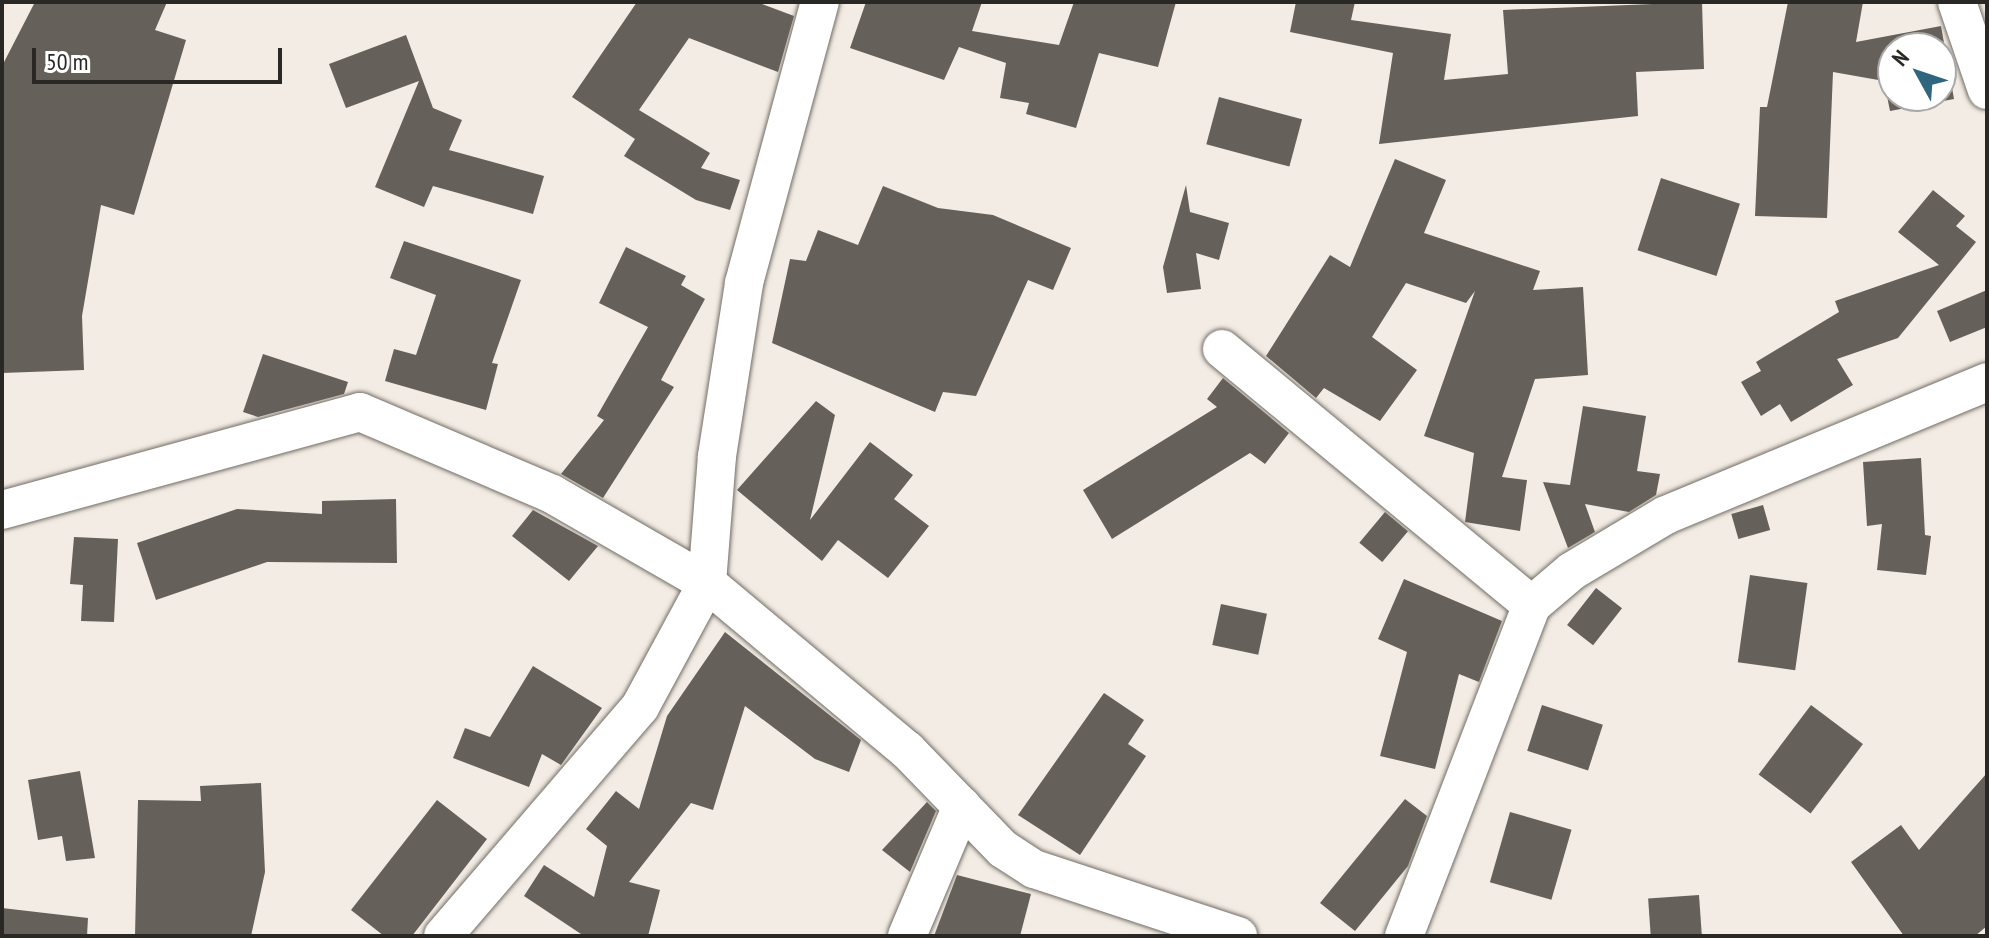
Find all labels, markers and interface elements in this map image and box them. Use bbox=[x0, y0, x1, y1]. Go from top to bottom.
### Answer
scale bar bbox=[36, 32, 286, 82]
north arrow bbox=[1877, 32, 1957, 112]
text: N bbox=[1886, 44, 1915, 71]
text: 50 m bbox=[46, 46, 88, 77]

